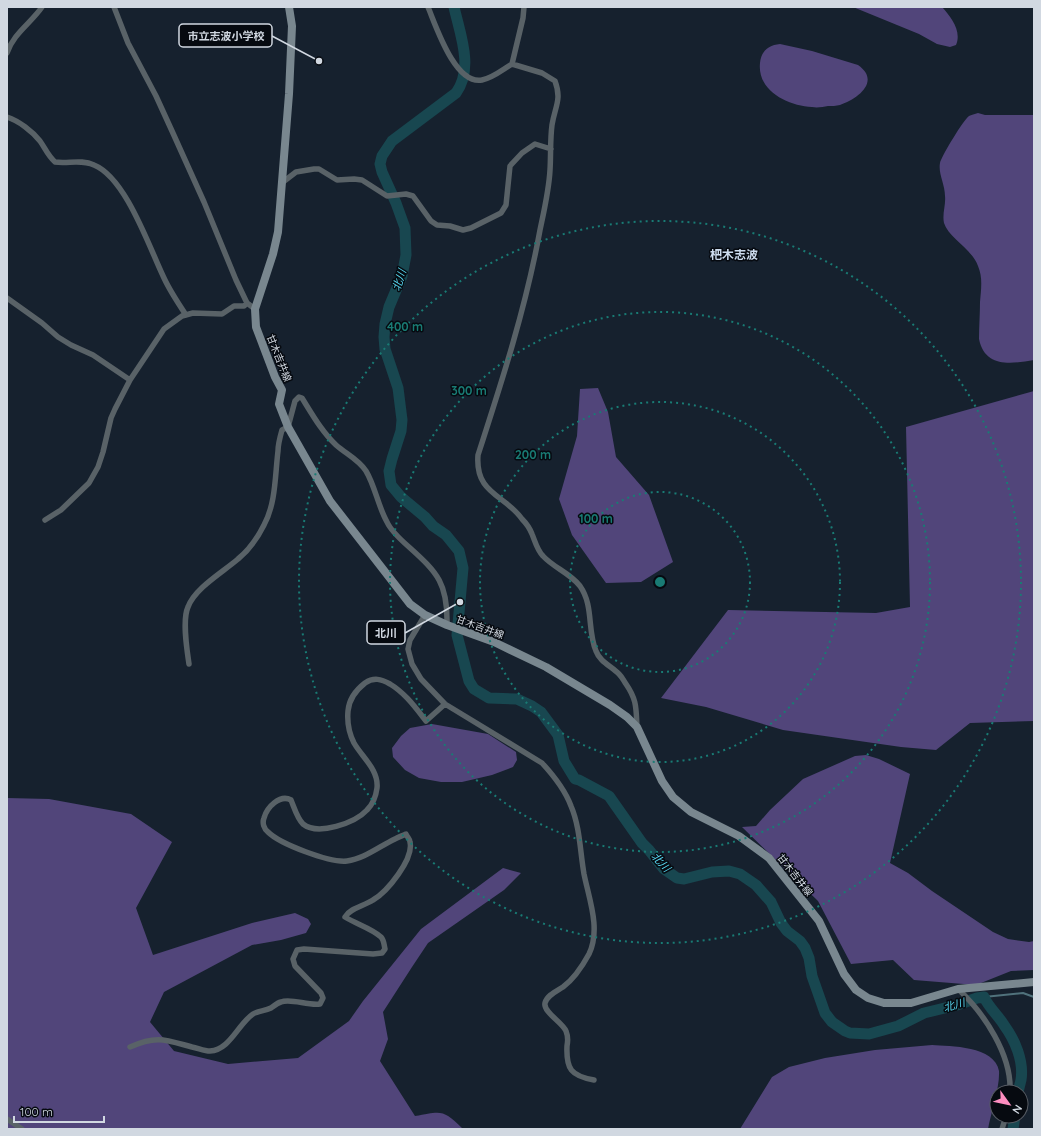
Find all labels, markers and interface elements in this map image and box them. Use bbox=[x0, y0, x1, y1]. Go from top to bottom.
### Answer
callout: 市立志波小学校 bbox=[179, 24, 272, 47]
text: 市立志波小学校 bbox=[188, 29, 265, 43]
district label: 杷木志波 bbox=[710, 247, 758, 262]
water label: 北川 bbox=[389, 266, 409, 293]
text: 400 m bbox=[387, 319, 423, 334]
street label: 甘木吉井線 bbox=[264, 332, 294, 384]
text: 300 m bbox=[451, 383, 487, 398]
text: 200 m bbox=[515, 447, 551, 462]
text: 100 m bbox=[579, 511, 613, 526]
centre of rings bbox=[653, 575, 667, 589]
street label: 甘木吉井線 bbox=[454, 612, 506, 642]
callout: 北川 bbox=[367, 621, 405, 644]
text: 北川 bbox=[375, 626, 397, 640]
water label: 北川 bbox=[648, 849, 674, 876]
street label: 甘木吉井線 bbox=[774, 851, 816, 899]
water label: 北川 bbox=[942, 995, 967, 1015]
north arrow bbox=[989, 1084, 1029, 1124]
scale bar bbox=[14, 1098, 104, 1124]
text: N bbox=[1009, 1102, 1025, 1117]
text: 100 m bbox=[20, 1104, 53, 1119]

